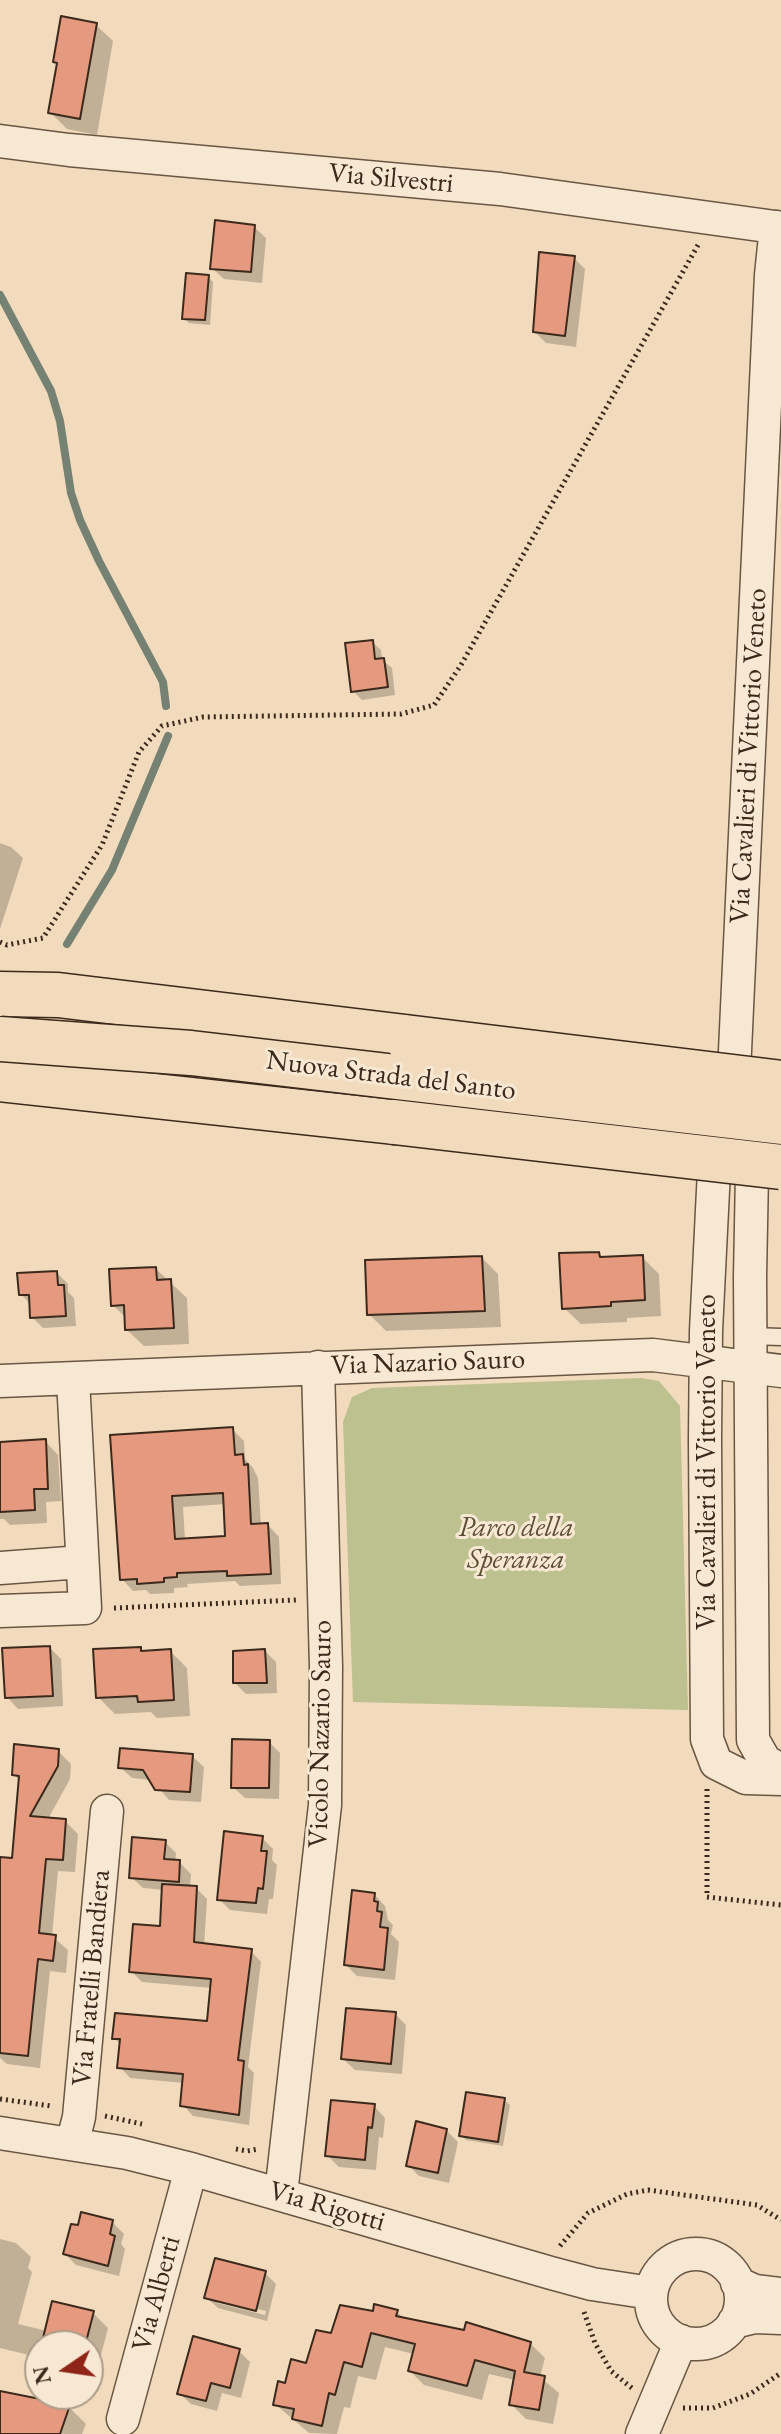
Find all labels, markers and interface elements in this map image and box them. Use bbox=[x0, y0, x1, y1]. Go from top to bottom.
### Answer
street label: Via Silvestri bbox=[327, 157, 455, 201]
street label: Via Cavalieri di Vittorio Veneto bbox=[723, 587, 775, 925]
street label: Nuova Strada del Santo bbox=[264, 1044, 518, 1108]
street label: Via Cavalieri di Vittorio Veneto bbox=[690, 1294, 724, 1630]
street label: Via Nazario Sauro bbox=[330, 1343, 526, 1383]
park label: Parco della Speranza bbox=[458, 1511, 574, 1577]
street label: Vicolo Nazario Sauro bbox=[302, 1620, 340, 1848]
street label: Via Fratelli Bandiera bbox=[66, 1868, 118, 2088]
street label: Via Rigotti bbox=[265, 2174, 389, 2240]
street label: Via Alberti bbox=[125, 2233, 189, 2355]
north arrow bbox=[24, 2330, 104, 2410]
text: N bbox=[26, 2363, 58, 2387]

